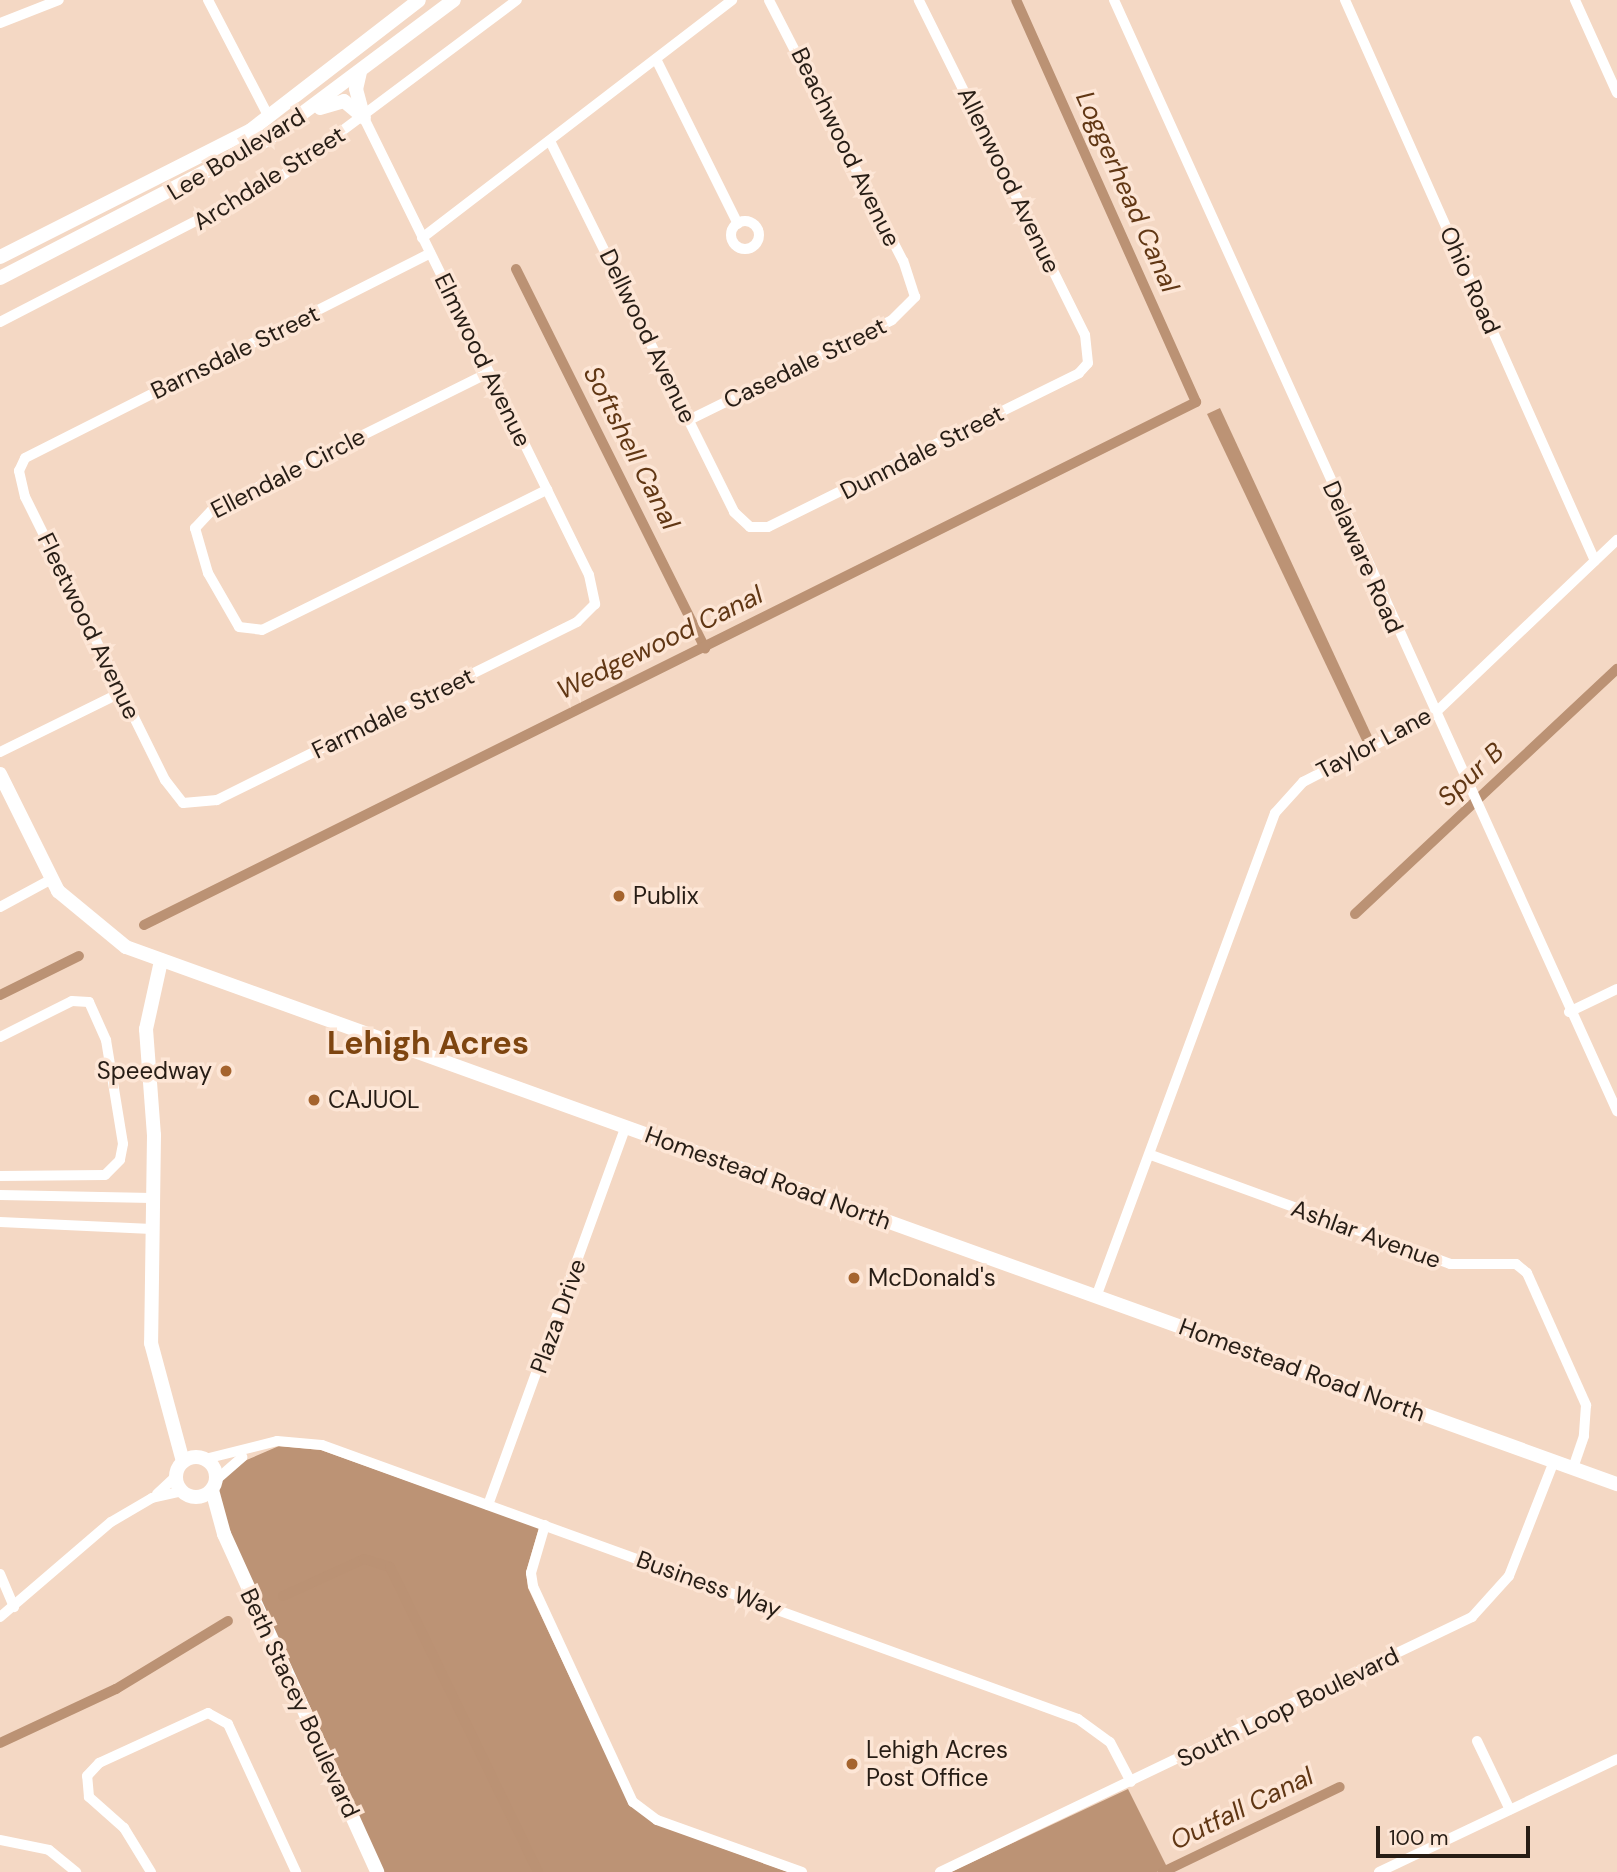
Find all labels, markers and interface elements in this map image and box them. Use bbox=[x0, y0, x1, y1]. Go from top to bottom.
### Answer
street label: Beachwood Avenue bbox=[785, 43, 907, 251]
street label: Allenwood Avenue bbox=[951, 82, 1067, 278]
water label: Loggerhead Canal bbox=[1069, 87, 1185, 297]
street label: Lee Boulevard bbox=[162, 102, 310, 206]
street label: Archdale Street bbox=[188, 120, 350, 236]
street label: Ohio Road bbox=[1434, 222, 1506, 338]
street label: Dellwood Avenue bbox=[593, 244, 703, 428]
street label: Elmwood Avenue bbox=[428, 268, 538, 452]
street label: Barnsdale Street bbox=[146, 299, 324, 405]
street label: Casedale Street bbox=[719, 311, 891, 415]
water label: Softshell Canal bbox=[576, 361, 686, 535]
street label: Dunndale Street bbox=[836, 398, 1008, 506]
street label: Ellendale Circle bbox=[206, 422, 370, 524]
street label: Delaware Road bbox=[1317, 476, 1409, 638]
street label: Fleetwood Avenue bbox=[31, 528, 147, 724]
water label: Wedgewood Canal bbox=[552, 580, 768, 706]
street label: Farmdale Street bbox=[307, 661, 479, 765]
street label: Taylor Lane bbox=[1312, 701, 1436, 785]
water label: Spur B bbox=[1431, 737, 1511, 813]
place label: Publix bbox=[633, 882, 699, 910]
marker: Publix bbox=[611, 888, 627, 904]
district label: Lehigh Acres bbox=[327, 1024, 529, 1062]
place label: Speedway bbox=[97, 1057, 212, 1085]
marker: Speedway bbox=[218, 1063, 234, 1079]
place label: CAJUOL bbox=[328, 1086, 420, 1114]
marker: CAJUOL bbox=[306, 1092, 322, 1108]
street label: Homestead Road North bbox=[641, 1120, 895, 1236]
street label: Ashlar Avenue bbox=[1287, 1194, 1445, 1274]
street label: Plaza Drive bbox=[524, 1255, 592, 1377]
place label: McDonald's bbox=[868, 1264, 996, 1292]
marker: McDonald's bbox=[846, 1270, 862, 1286]
street label: Homestead Road North bbox=[1175, 1312, 1429, 1428]
street label: Business Way bbox=[633, 1544, 785, 1624]
street label: Beth Stacey Boulevard bbox=[234, 1584, 366, 1822]
street label: South Loop Boulevard bbox=[1172, 1641, 1404, 1773]
place label: Lehigh Acres Post Office bbox=[866, 1736, 1008, 1792]
marker: Lehigh Acres Post Office bbox=[844, 1756, 860, 1772]
water label: Outfall Canal bbox=[1165, 1761, 1319, 1857]
scale bar bbox=[1379, 1812, 1533, 1856]
text: 100 m bbox=[1389, 1824, 1449, 1852]

